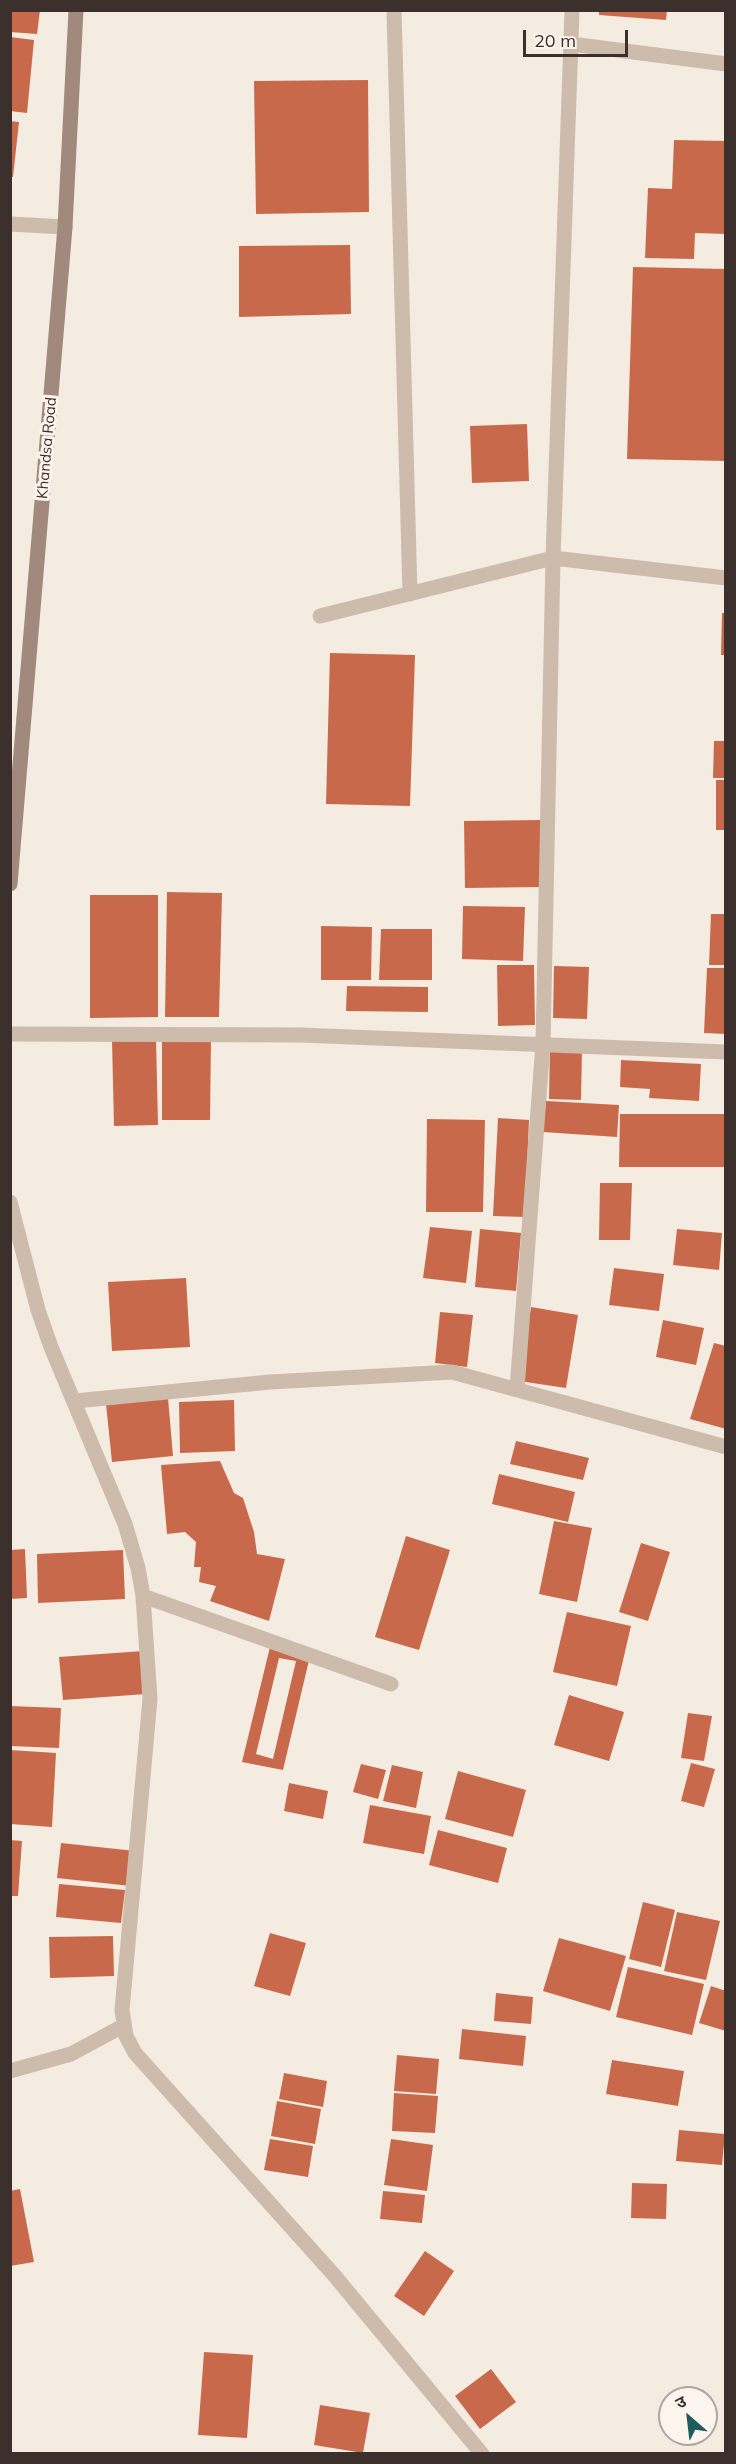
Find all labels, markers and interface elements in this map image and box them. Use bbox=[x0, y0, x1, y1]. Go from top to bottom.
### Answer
scale bar bbox=[526, 18, 631, 56]
text: 20 m bbox=[534, 29, 576, 52]
street label: Khandsa Road bbox=[34, 396, 60, 500]
north arrow bbox=[658, 2386, 718, 2446]
text: उ bbox=[672, 2391, 689, 2413]

